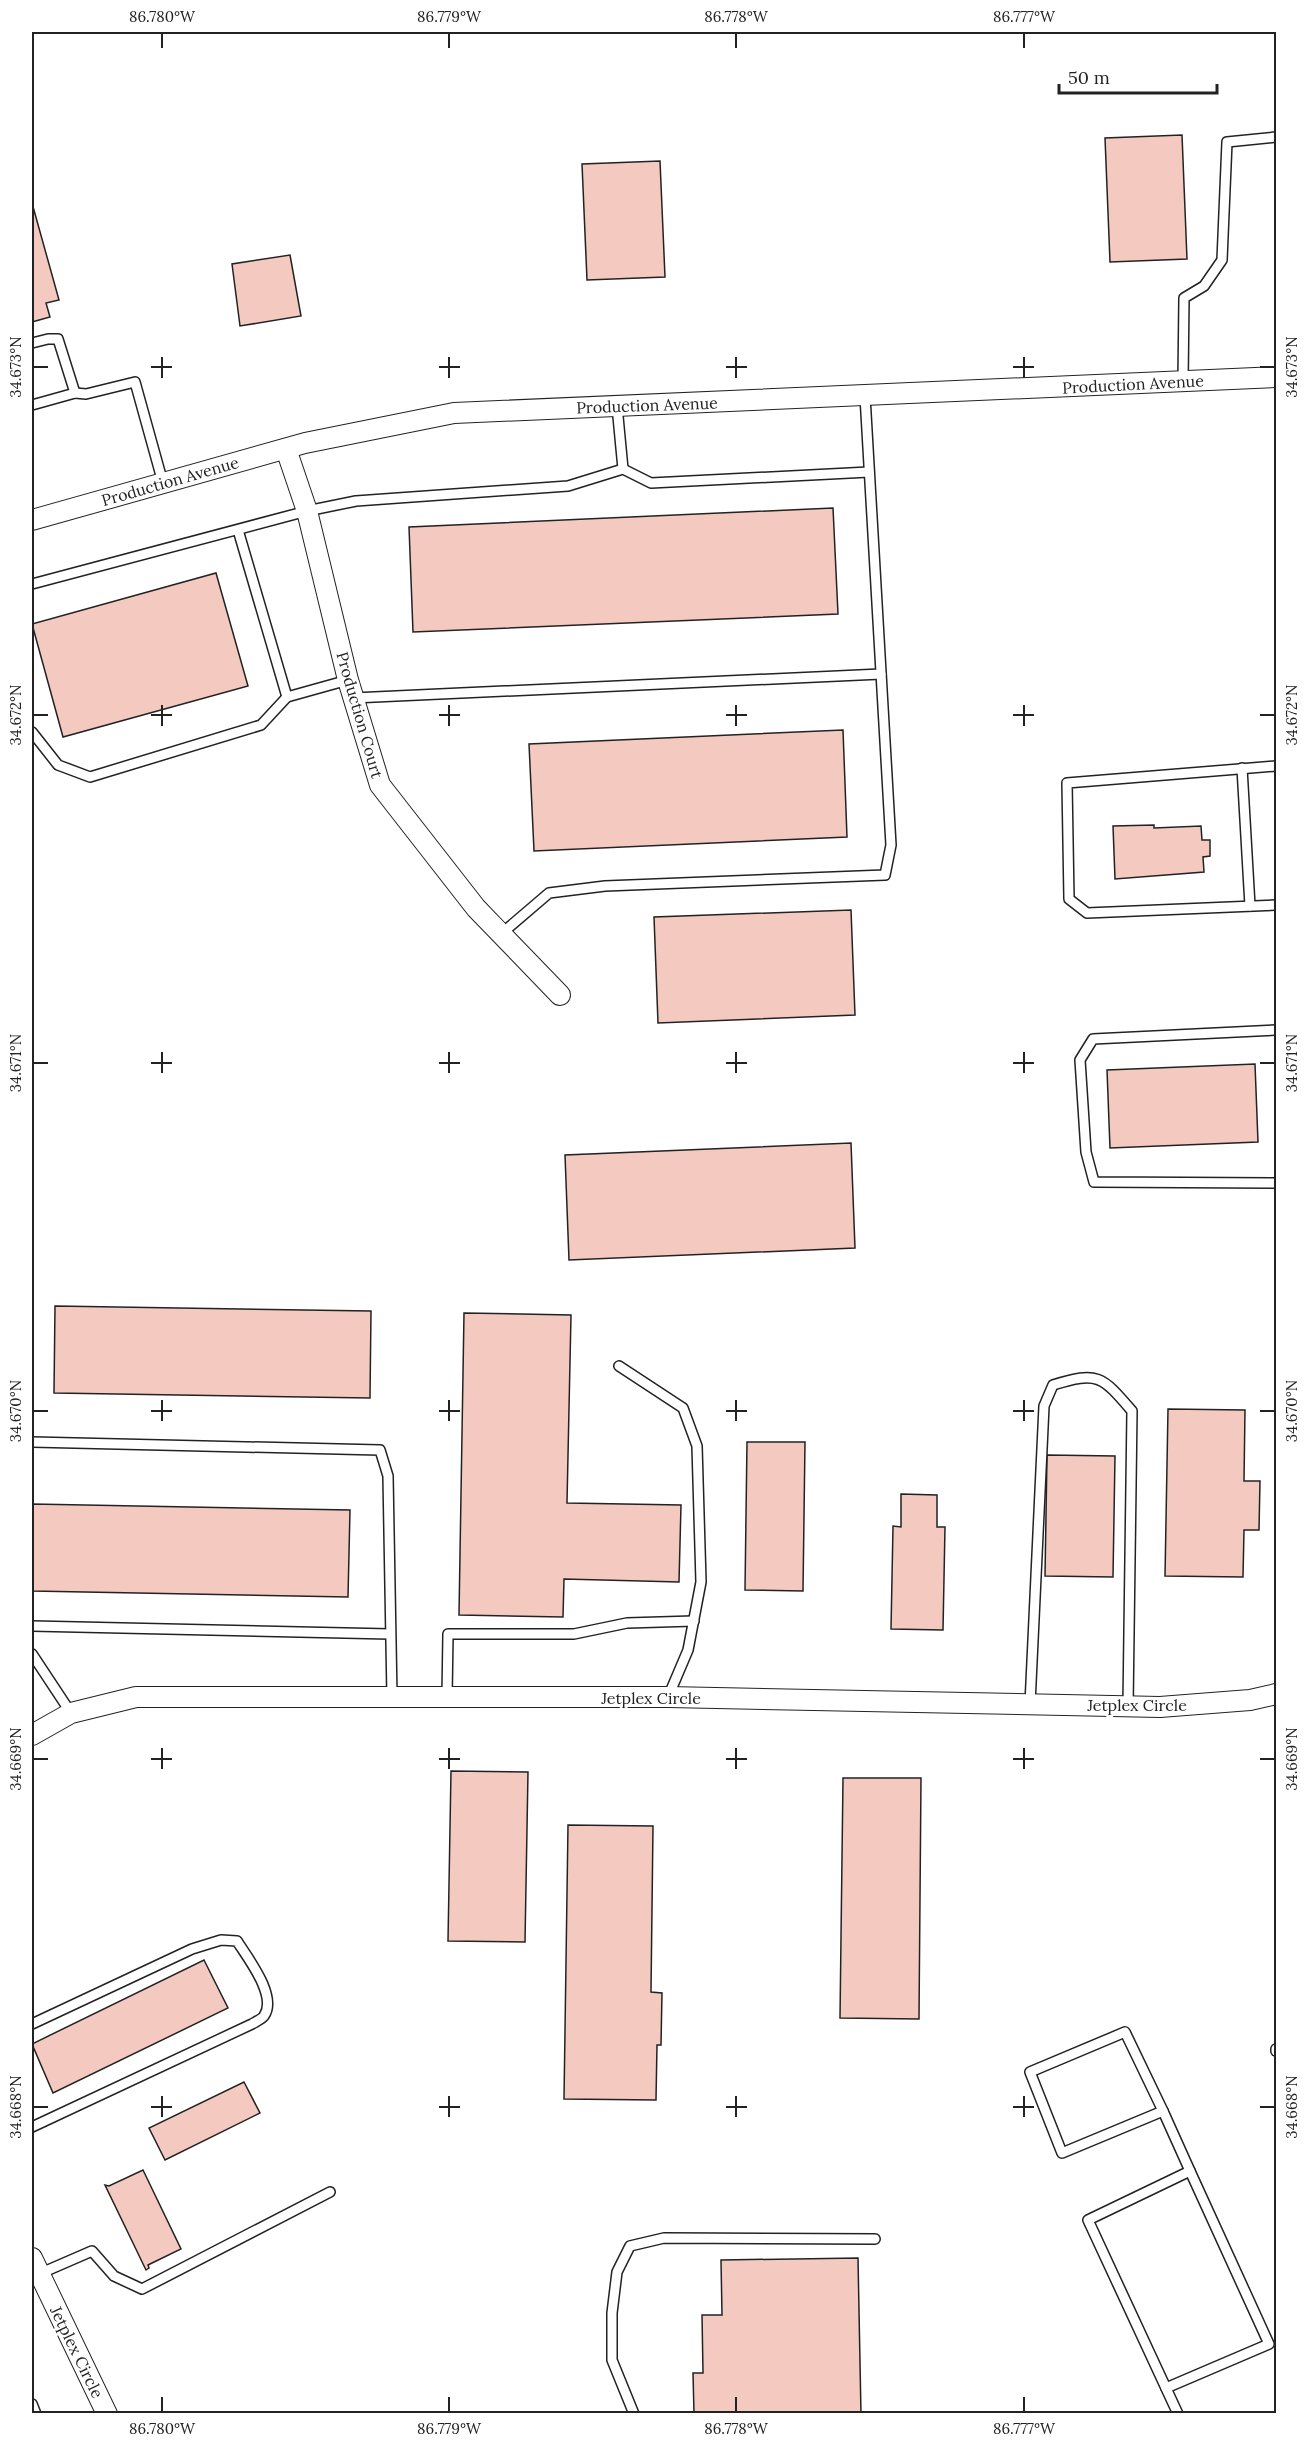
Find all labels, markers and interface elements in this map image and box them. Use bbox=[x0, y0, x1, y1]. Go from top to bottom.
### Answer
text: 86.780°W bbox=[129, 7, 196, 26]
text: 86.779°W bbox=[417, 7, 482, 26]
text: 86.778°W bbox=[704, 7, 769, 26]
text: 86.777°W bbox=[993, 7, 1056, 26]
scale bar bbox=[1059, 57, 1216, 95]
text: 50 m bbox=[1068, 66, 1110, 89]
text: 34.673°N bbox=[6, 336, 25, 398]
text: 34.673°N bbox=[1282, 336, 1301, 398]
street label: Production Avenue bbox=[1062, 370, 1205, 398]
street label: Production Avenue bbox=[576, 393, 718, 417]
street label: Production Avenue bbox=[99, 452, 241, 510]
street label: Production Court bbox=[332, 649, 388, 781]
text: 34.672°N bbox=[6, 684, 25, 746]
text: 34.672°N bbox=[1282, 684, 1301, 746]
text: 34.671°N bbox=[6, 1034, 25, 1092]
text: 34.671°N bbox=[1282, 1034, 1301, 1092]
text: 34.670°N bbox=[6, 1380, 25, 1442]
text: 34.670°N bbox=[1282, 1380, 1301, 1442]
street label: Jetplex Circle bbox=[600, 1688, 701, 1708]
street label: Jetplex Circle bbox=[1086, 1695, 1187, 1715]
text: 34.669°N bbox=[6, 1727, 25, 1791]
text: 34.669°N bbox=[1282, 1727, 1301, 1791]
text: 34.668°N bbox=[6, 2075, 25, 2139]
text: 34.668°N bbox=[1282, 2075, 1301, 2139]
street label: Jetplex Circle bbox=[46, 2302, 108, 2401]
text: 86.780°W bbox=[129, 2419, 196, 2438]
text: 86.779°W bbox=[417, 2419, 482, 2438]
text: 86.778°W bbox=[704, 2419, 769, 2438]
text: 86.777°W bbox=[993, 2419, 1056, 2438]

